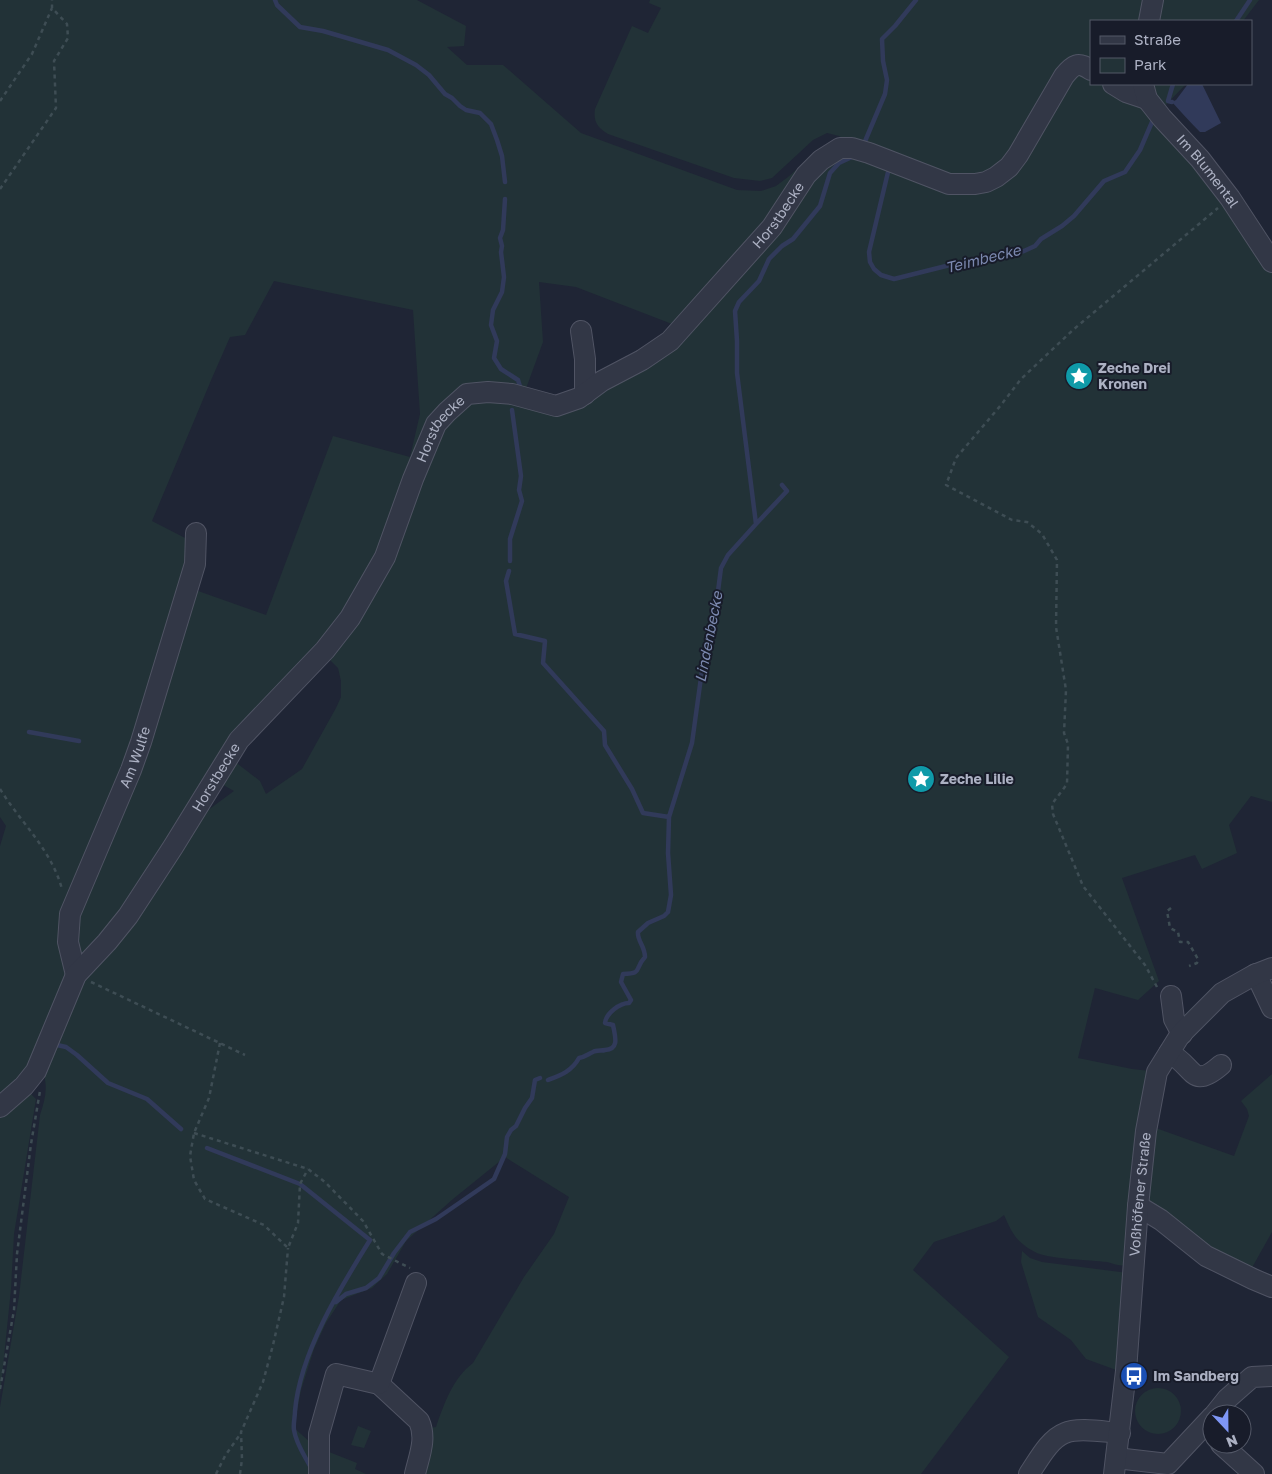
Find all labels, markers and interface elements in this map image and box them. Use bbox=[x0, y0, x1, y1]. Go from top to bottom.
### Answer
legend bbox=[1090, 20, 1252, 85]
text: Straße bbox=[1134, 30, 1181, 48]
text: Park bbox=[1134, 55, 1167, 73]
street label: Im Blumental bbox=[1173, 131, 1243, 211]
street label: Horstbecke bbox=[748, 178, 807, 251]
water label: Teimbecke bbox=[943, 240, 1024, 276]
place label: Zeche Drei Kronen bbox=[1098, 359, 1171, 392]
place icon: Zeche Drei Kronen bbox=[1064, 361, 1094, 391]
street label: Horstbecke bbox=[412, 391, 468, 465]
water label: Lindenbecke bbox=[690, 589, 726, 684]
street label: Am Wulfe bbox=[115, 724, 153, 790]
street label: Horstbecke bbox=[188, 740, 243, 815]
place icon: Zeche Lilie bbox=[906, 764, 936, 794]
place label: Zeche Lilie bbox=[940, 770, 1014, 787]
street label: Voßhöfener Straße bbox=[1125, 1131, 1154, 1257]
bus stop icon: Im Sandberg bbox=[1119, 1361, 1149, 1391]
place label: Im Sandberg bbox=[1153, 1367, 1239, 1384]
north arrow bbox=[1202, 1404, 1252, 1454]
text: N bbox=[1224, 1432, 1240, 1451]

